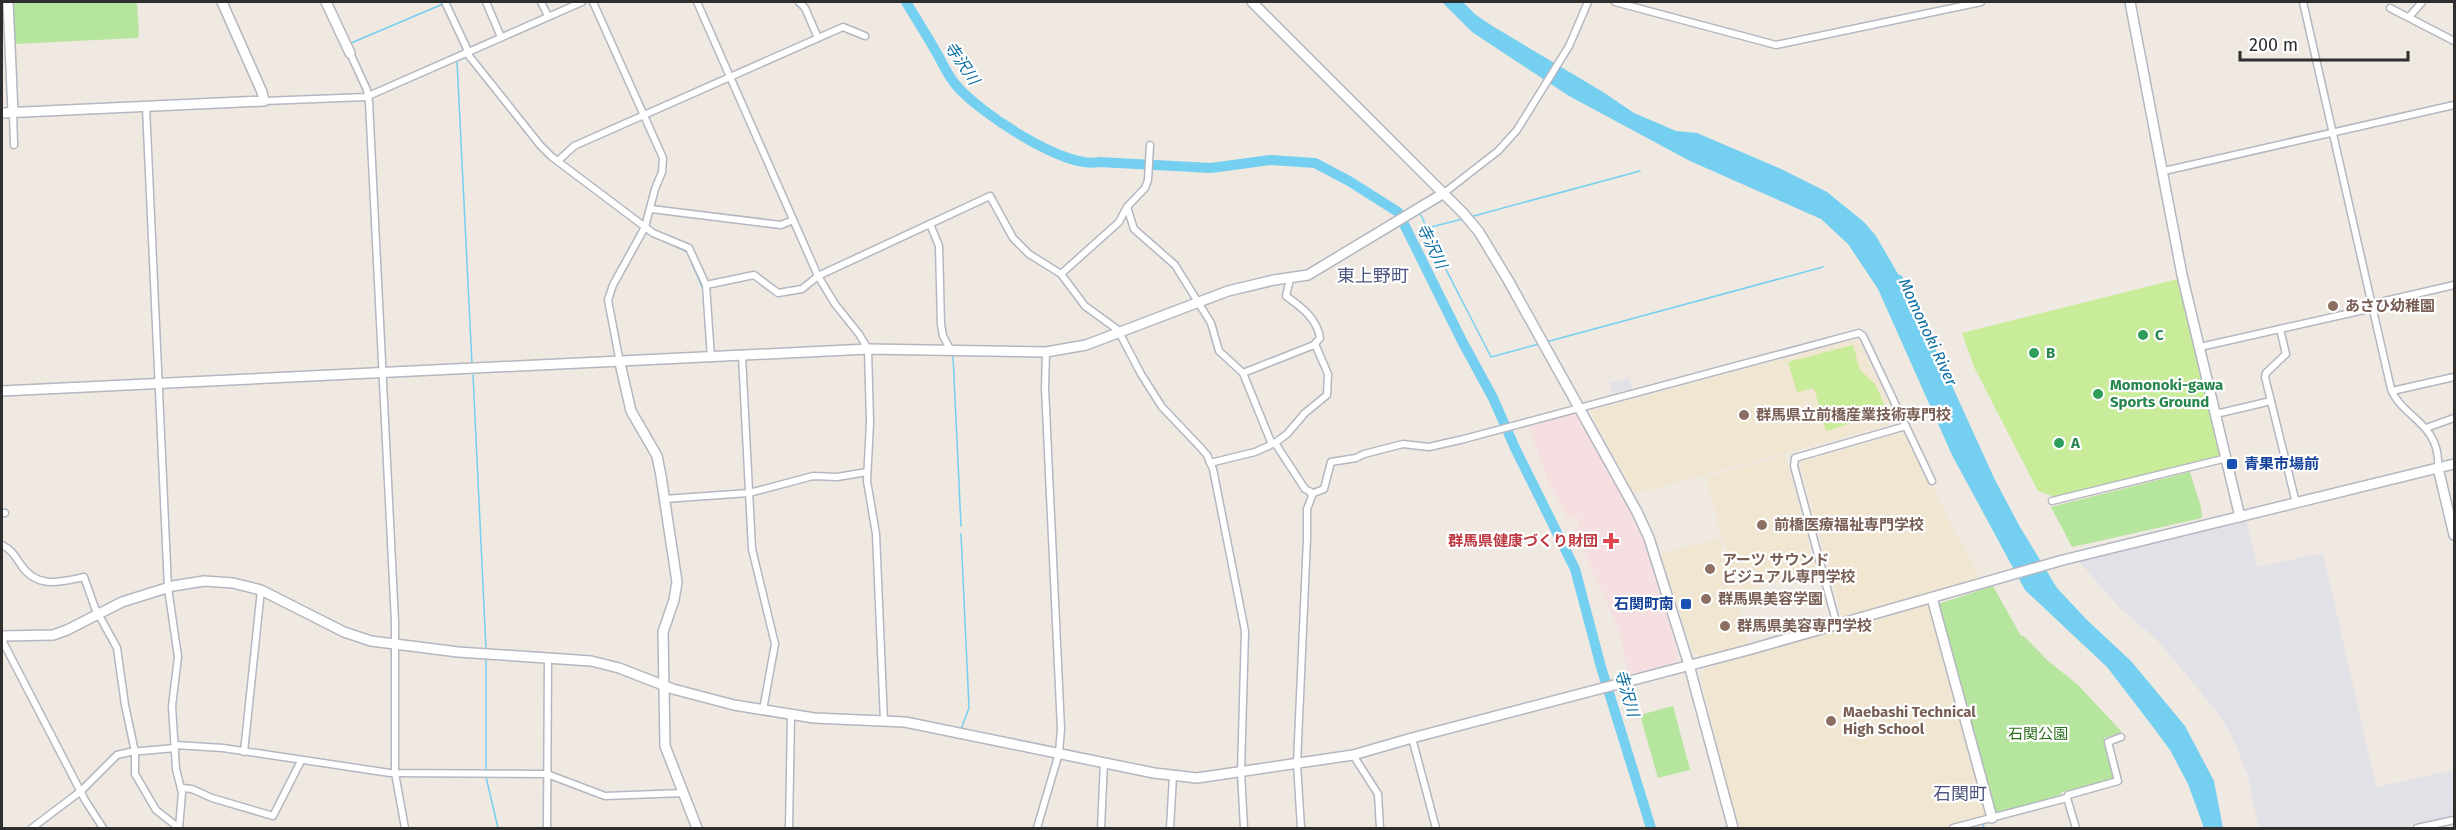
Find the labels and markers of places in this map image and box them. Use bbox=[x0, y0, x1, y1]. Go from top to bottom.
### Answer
place label: あさひ幼稚園 bbox=[2345, 297, 2435, 315]
marker: あさひ幼稚園 bbox=[2326, 299, 2340, 313]
place label: C bbox=[2155, 326, 2164, 344]
marker: C bbox=[2136, 328, 2150, 342]
place label: B bbox=[2046, 344, 2055, 362]
marker: B bbox=[2027, 346, 2041, 360]
place label: Momonoki-gawa Sports Ground bbox=[2110, 376, 2223, 411]
marker: Momonoki-gawa Sports Ground bbox=[2091, 387, 2105, 401]
place label: 群馬県立前橋産業技術専門校 bbox=[1756, 406, 1951, 424]
marker: 群馬県立前橋産業技術専門校 bbox=[1737, 408, 1751, 422]
place label: A bbox=[2070, 434, 2081, 452]
marker: A bbox=[2052, 436, 2066, 450]
place label: 青果市場前 bbox=[2244, 455, 2319, 473]
marker: 青果市場前 bbox=[2225, 457, 2239, 471]
place label: 前橋医療福祉専門学校 bbox=[1774, 516, 1924, 534]
marker: 前橋医療福祉専門学校 bbox=[1755, 518, 1769, 532]
place label: 群馬県健康づくり財団 bbox=[1448, 532, 1598, 550]
marker: 群馬県健康づくり財団 bbox=[1602, 532, 1620, 550]
place label: アーツ サウンド ビジュアル専門学校 bbox=[1722, 551, 1856, 586]
marker: アーツ サウンド ビジュアル専門学校 bbox=[1703, 562, 1717, 576]
place label: 群馬県美容学園 bbox=[1718, 590, 1823, 608]
marker: 群馬県美容学園 bbox=[1699, 592, 1713, 606]
place label: 石関町南 bbox=[1614, 595, 1674, 613]
marker: 石関町南 bbox=[1679, 597, 1693, 611]
place label: 群馬県美容専門学校 bbox=[1737, 617, 1872, 635]
marker: 群馬県美容専門学校 bbox=[1718, 619, 1732, 633]
place label: Maebashi Technical High School bbox=[1843, 703, 1976, 738]
marker: Maebashi Technical High School bbox=[1824, 714, 1838, 728]

